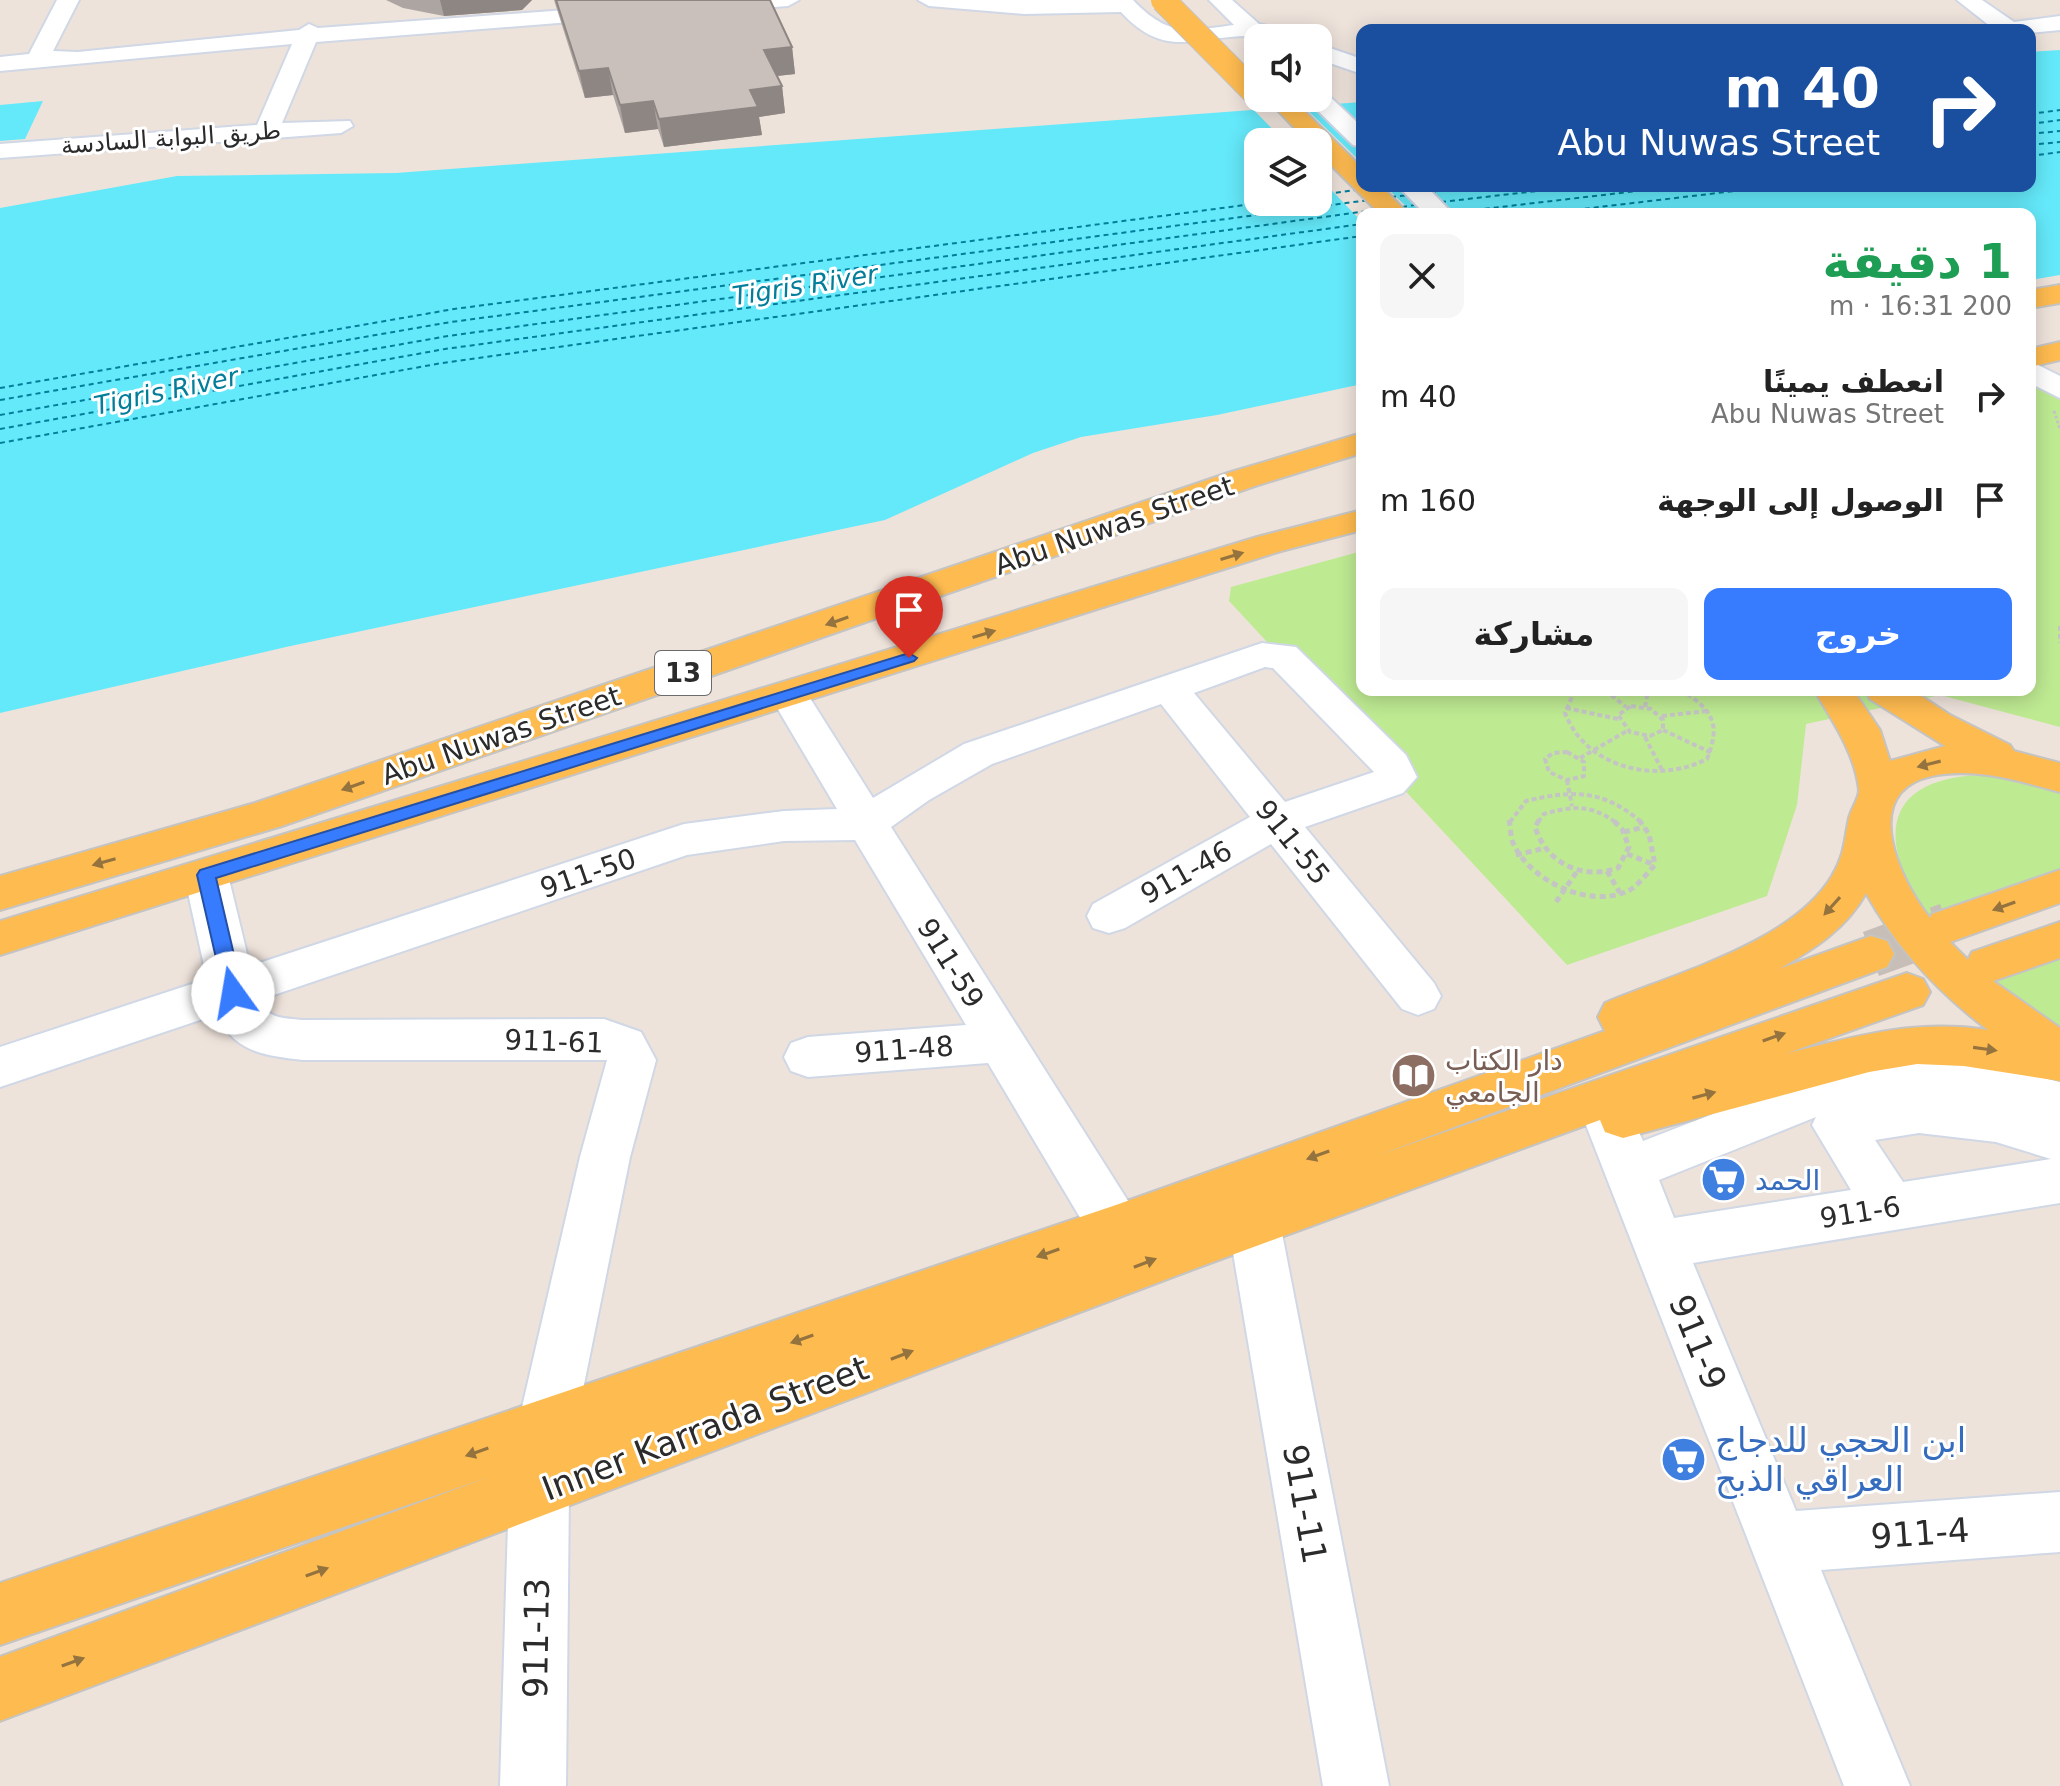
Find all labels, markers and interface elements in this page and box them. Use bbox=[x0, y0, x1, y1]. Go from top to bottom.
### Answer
map controls bbox=[1244, 24, 1332, 216]
button: sound bbox=[1244, 24, 1332, 112]
text: 40 m bbox=[1724, 55, 1880, 120]
icon: right bbox=[1908, 56, 2012, 160]
street label: طريق البوابة السادسة bbox=[60, 116, 282, 160]
text: Abu Nuwas Street bbox=[1557, 122, 1880, 163]
button: layers bbox=[1244, 128, 1332, 216]
text: 1 دقيقة bbox=[1823, 233, 2012, 289]
button: close bbox=[1380, 234, 1464, 318]
water label: Tigris River bbox=[730, 258, 882, 311]
text: 200 m · 16:31 bbox=[1829, 291, 2012, 321]
water label: Tigris River bbox=[91, 361, 243, 421]
text: انعطف يمينًا bbox=[1763, 364, 1944, 399]
icon: right bbox=[1968, 374, 2012, 418]
text: 40 m bbox=[1380, 379, 1457, 414]
text: Abu Nuwas Street bbox=[1711, 399, 1944, 429]
street label: Abu Nuwas Street bbox=[990, 469, 1238, 582]
icon: arrive bbox=[1968, 478, 2012, 522]
text: 160 m bbox=[1380, 483, 1476, 518]
text: الوصول إلى الوجهة bbox=[1657, 483, 1944, 518]
one-way arrow bbox=[1220, 549, 1244, 562]
pin bbox=[875, 576, 943, 658]
icon: arrive bbox=[887, 588, 931, 632]
button: مشاركة bbox=[1380, 588, 1688, 680]
button: خروج bbox=[1704, 588, 2012, 680]
one-way arrow bbox=[825, 615, 849, 627]
one-way arrow bbox=[972, 627, 996, 640]
road number: 13 bbox=[655, 651, 711, 695]
street label: Abu Nuwas Street bbox=[377, 679, 625, 792]
one-way arrow bbox=[1916, 758, 1941, 770]
one-way arrow bbox=[340, 780, 364, 792]
street label: 911-55 bbox=[1249, 793, 1337, 891]
street label: 911-46 bbox=[1135, 834, 1238, 911]
street label: 911-50 bbox=[536, 842, 640, 905]
one-way arrow bbox=[92, 856, 116, 869]
one-way arrow bbox=[1824, 896, 1841, 916]
one-way arrow bbox=[1992, 900, 2016, 913]
street label: 911-59 bbox=[910, 912, 991, 1014]
position arrow bbox=[191, 951, 275, 1035]
street label: 911-61 bbox=[504, 1023, 604, 1060]
street label: 911-48 bbox=[853, 1030, 955, 1069]
one-way arrow bbox=[1762, 1031, 1786, 1043]
one-way arrow bbox=[1973, 1043, 1998, 1056]
place label: دار الكتاب الجامعي bbox=[1445, 1044, 1563, 1109]
library icon: دار الكتاب الجامعي bbox=[1390, 1052, 1438, 1100]
one-way arrow bbox=[1691, 1089, 1716, 1101]
one-way arrow bbox=[1306, 1149, 1330, 1162]
supermarket icon: الحمد bbox=[1700, 1156, 1748, 1204]
place label: الحمد bbox=[1755, 1164, 1820, 1197]
street label: 911-6 bbox=[1817, 1190, 1903, 1235]
one-way arrow bbox=[1035, 1247, 1059, 1260]
one-way arrow bbox=[1134, 1256, 1158, 1269]
street label: 911-9 bbox=[1661, 1289, 1735, 1395]
one-way arrow bbox=[790, 1334, 814, 1346]
street label: Inner Karrada Street bbox=[536, 1347, 874, 1509]
one-way arrow bbox=[890, 1348, 914, 1360]
place label: ابن الحجي للدجاج العراقي الذبح bbox=[1715, 1420, 1966, 1500]
supermarket icon: ابن الحجي للدجاج العراقي الذبح bbox=[1660, 1436, 1708, 1484]
street label: 911-11 bbox=[1275, 1441, 1335, 1567]
one-way arrow bbox=[465, 1447, 489, 1459]
street label: 911-4 bbox=[1869, 1510, 1971, 1556]
one-way arrow bbox=[305, 1565, 329, 1578]
street label: 911-13 bbox=[515, 1577, 557, 1699]
one-way arrow bbox=[61, 1655, 85, 1668]

